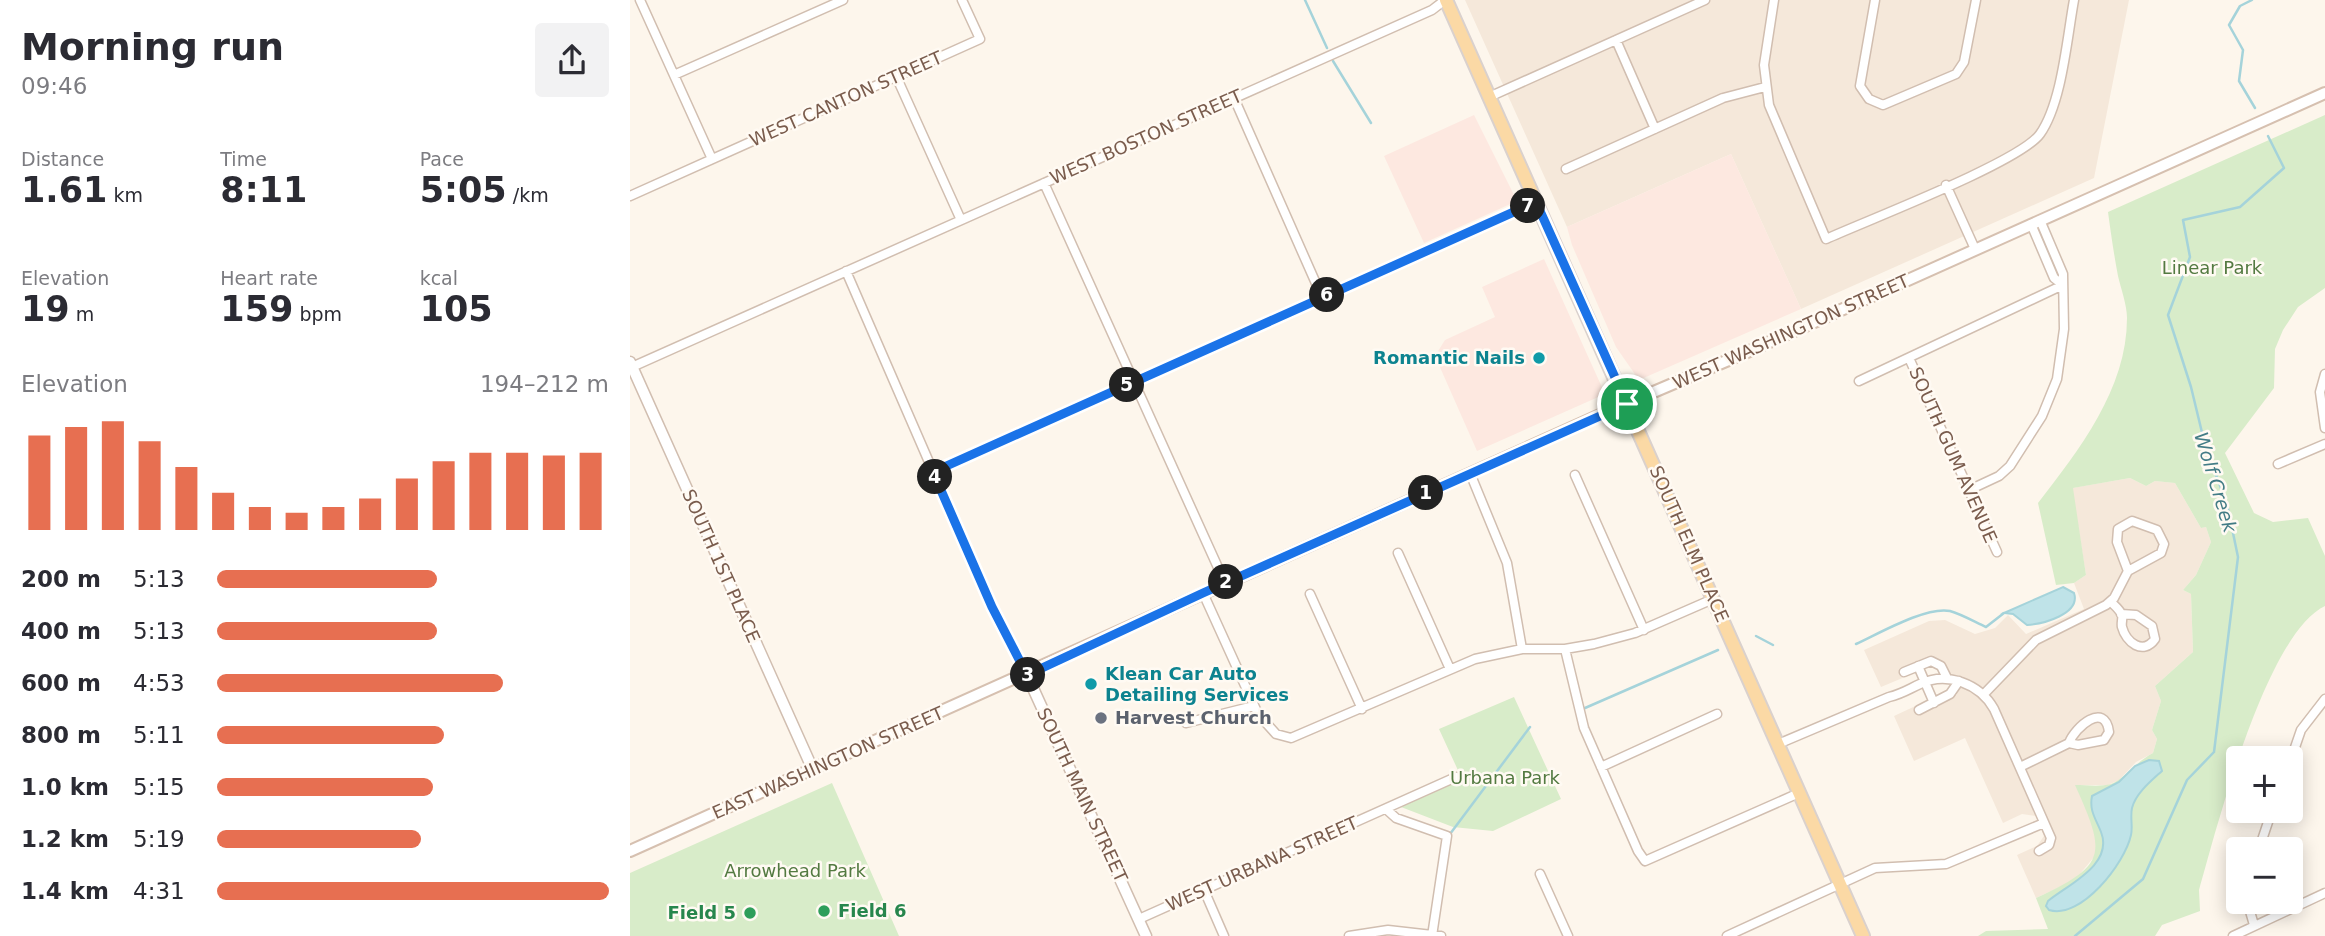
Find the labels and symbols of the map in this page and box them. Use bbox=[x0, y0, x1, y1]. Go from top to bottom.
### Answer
street label: WEST CANTON STREET bbox=[746, 46, 946, 151]
street label: WEST BOSTON STREET bbox=[1047, 84, 1246, 188]
pin: 7 bbox=[1510, 188, 1546, 224]
park label: Linear Park bbox=[2162, 257, 2263, 278]
street label: WEST WASHINGTON STREET bbox=[1669, 269, 1913, 393]
pin: 6 bbox=[1310, 278, 1344, 312]
place label: Romantic Nails bbox=[1373, 347, 1525, 368]
marker: Romantic Nails bbox=[1531, 350, 1547, 366]
street label: SOUTH GUM AVENUE bbox=[1905, 364, 2002, 546]
pin: 5 bbox=[1110, 368, 1144, 402]
pin bbox=[1597, 374, 1657, 434]
water label: Wolf Creek bbox=[2190, 429, 2242, 536]
pin: 4 bbox=[918, 460, 952, 494]
street label: SOUTH ELM PLACE bbox=[1646, 462, 1733, 625]
pin: 1 bbox=[1408, 476, 1444, 510]
street label: SOUTH 1ST PLACE bbox=[678, 486, 765, 646]
pin: 2 bbox=[1208, 564, 1244, 600]
pin: 3 bbox=[1010, 658, 1046, 692]
place label: Klean Car Auto Detailing Services bbox=[1105, 663, 1289, 705]
marker: Klean Car Auto Detailing Services bbox=[1083, 676, 1099, 692]
street label: EAST WASHINGTON STREET bbox=[709, 701, 948, 823]
street label: SOUTH MAIN STREET bbox=[1033, 704, 1133, 886]
place label: Harvest Church bbox=[1115, 707, 1272, 728]
marker: Harvest Church bbox=[1093, 710, 1109, 726]
park label: Urbana Park bbox=[1450, 767, 1561, 788]
street label: WEST URBANA STREET bbox=[1163, 811, 1362, 915]
park label: Arrowhead Park bbox=[724, 860, 866, 881]
place label: Field 6 bbox=[838, 900, 907, 921]
place label: Field 5 bbox=[667, 902, 736, 923]
marker: Field 6 bbox=[816, 903, 832, 919]
marker: Field 5 bbox=[742, 905, 758, 921]

